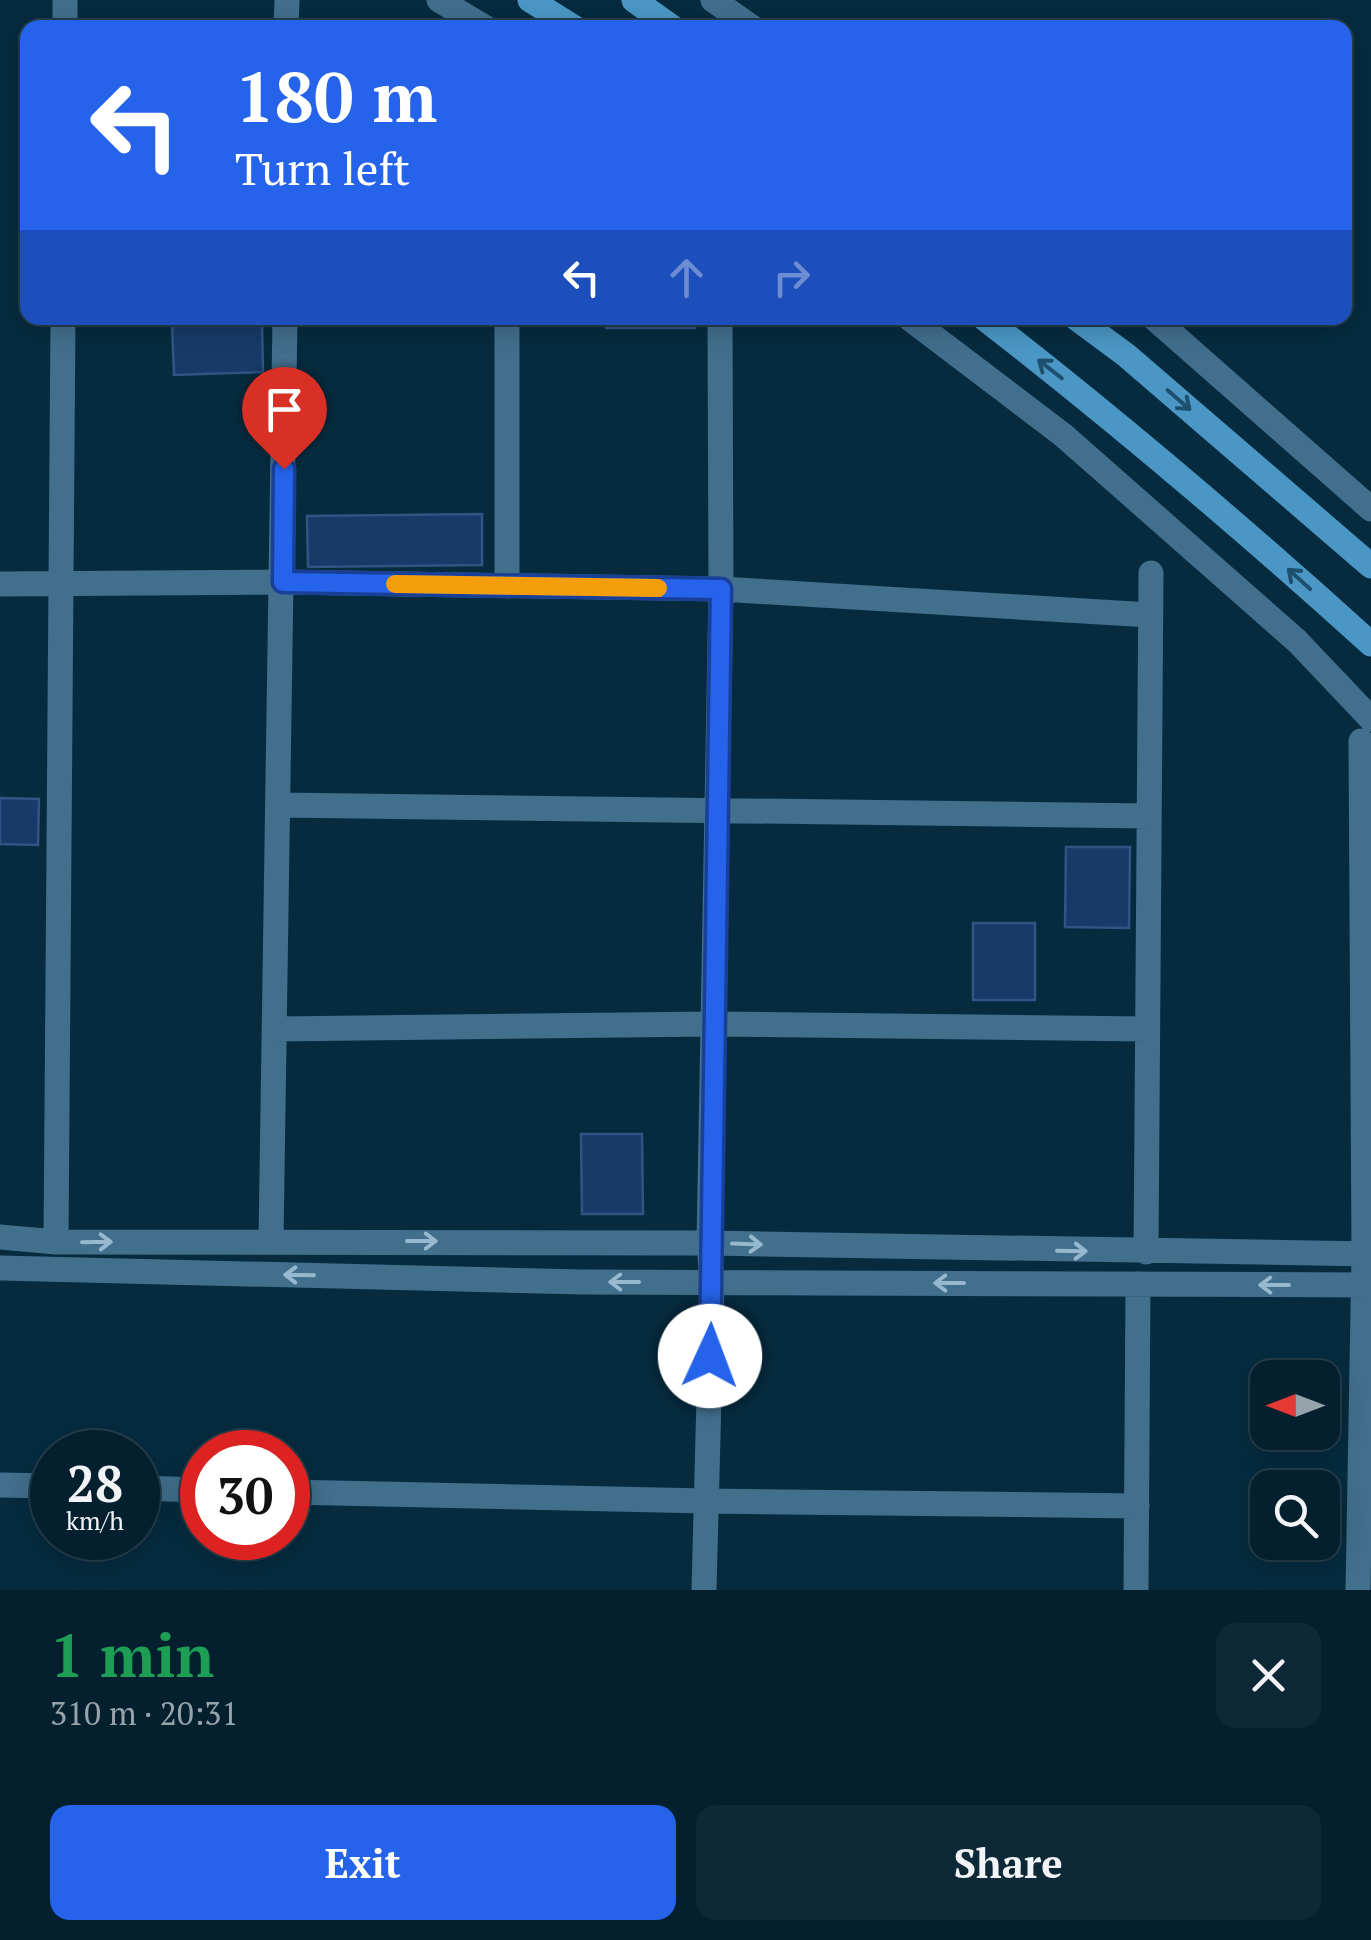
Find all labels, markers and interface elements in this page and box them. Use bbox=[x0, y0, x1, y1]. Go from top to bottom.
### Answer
text: 180 m bbox=[235, 49, 437, 142]
icon: left bbox=[70, 60, 200, 190]
text: Turn left bbox=[235, 138, 410, 198]
icon: left bbox=[554, 250, 609, 305]
icon: ahead bbox=[659, 250, 714, 305]
icon: right bbox=[764, 250, 819, 305]
one-way arrow bbox=[1038, 358, 1064, 380]
pin bbox=[242, 367, 327, 470]
icon: arrive bbox=[257, 382, 312, 437]
one-way arrow bbox=[1166, 389, 1192, 411]
one-way arrow bbox=[1287, 567, 1312, 590]
one-way arrow bbox=[80, 1232, 113, 1252]
one-way arrow bbox=[406, 1232, 438, 1250]
one-way arrow bbox=[731, 1235, 763, 1254]
one-way arrow bbox=[1056, 1242, 1088, 1260]
one-way arrow bbox=[283, 1266, 315, 1285]
one-way arrow bbox=[608, 1272, 640, 1292]
one-way arrow bbox=[933, 1274, 966, 1292]
one-way arrow bbox=[1258, 1276, 1290, 1294]
position arrow bbox=[658, 1304, 762, 1408]
north arrow bbox=[1250, 1360, 1340, 1450]
map controls bbox=[1250, 1360, 1340, 1560]
speed limit sign: 30 bbox=[180, 1430, 310, 1560]
text: 28 bbox=[67, 1450, 123, 1516]
button: search bbox=[1250, 1470, 1340, 1560]
text: km/h bbox=[66, 1504, 124, 1537]
text: 1 min bbox=[50, 1615, 214, 1694]
button: close bbox=[1216, 1623, 1321, 1728]
text: 310 m · 20:31 bbox=[50, 1692, 238, 1734]
button: Exit bbox=[50, 1805, 676, 1920]
button: Share bbox=[696, 1805, 1321, 1920]

